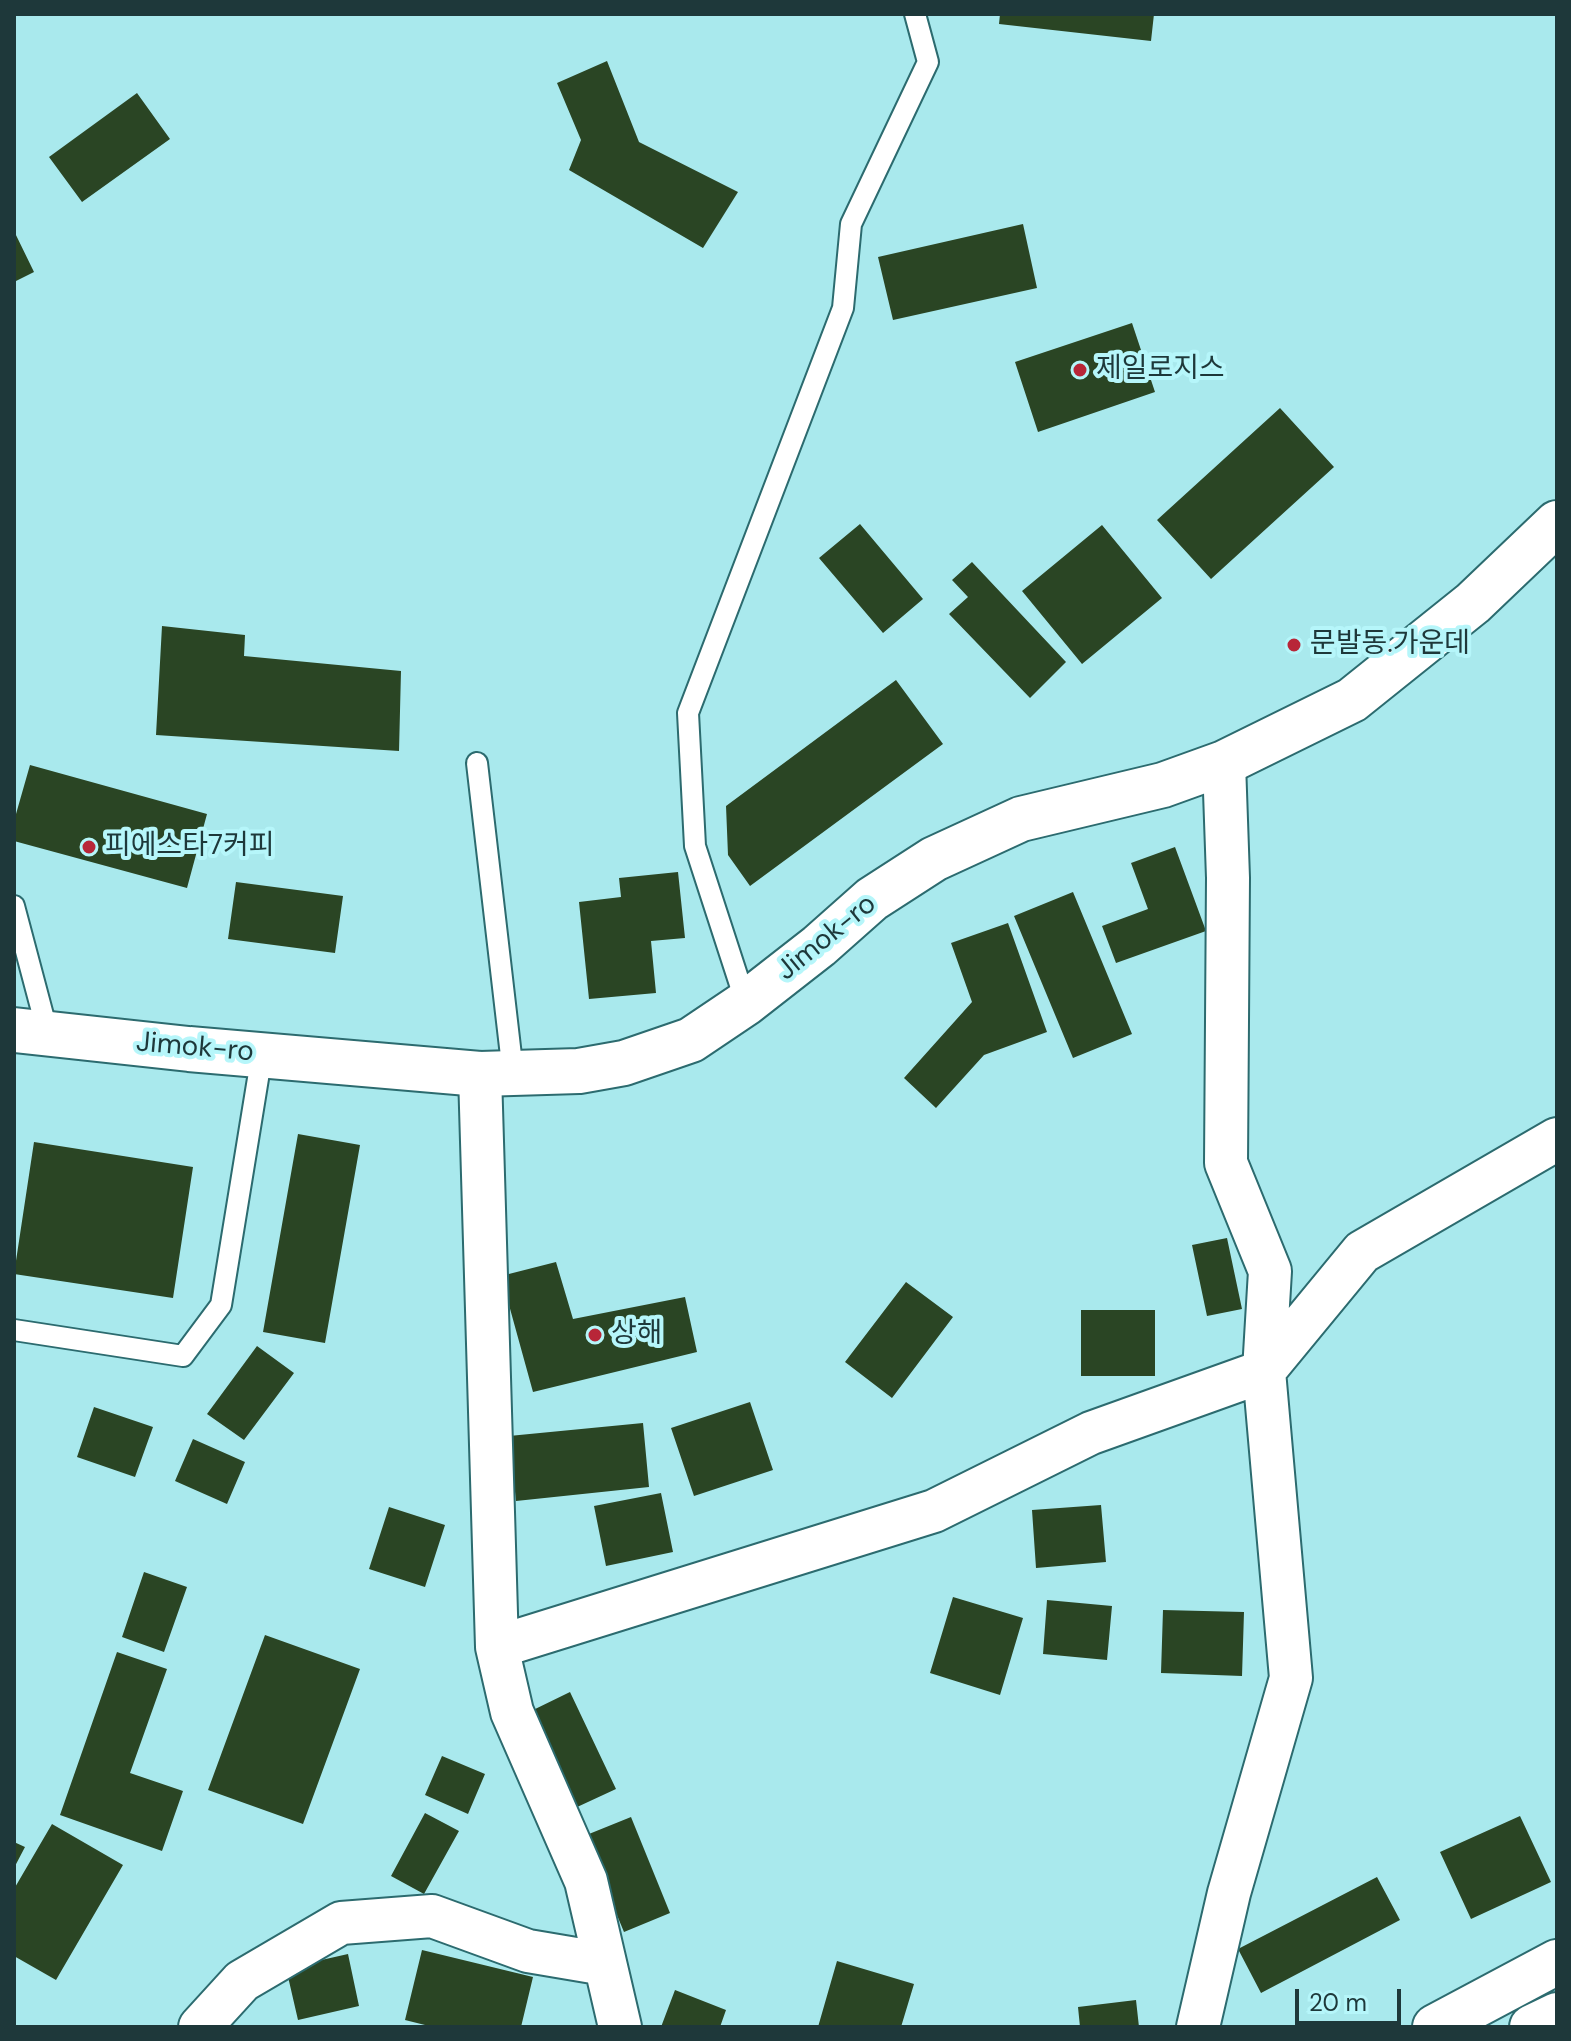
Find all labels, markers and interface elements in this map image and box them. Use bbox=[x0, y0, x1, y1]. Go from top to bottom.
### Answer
place label: 제일로지스 bbox=[1096, 353, 1225, 387]
marker: 제일로지스 bbox=[1071, 361, 1089, 379]
place label: 문발동.가운데 bbox=[1310, 628, 1470, 662]
marker: 문발동.가운데 bbox=[1285, 636, 1303, 654]
place label: 피에스타7커피 bbox=[105, 830, 275, 864]
marker: 피에스타7커피 bbox=[80, 838, 98, 856]
street label: Jimok-ro bbox=[771, 888, 883, 988]
street label: Jimok-ro bbox=[135, 1026, 255, 1070]
place label: 상해 bbox=[611, 1318, 663, 1352]
marker: 상해 bbox=[586, 1326, 604, 1344]
scale bar bbox=[1299, 1973, 1405, 2023]
text: 20 m bbox=[1309, 1987, 1367, 2018]

